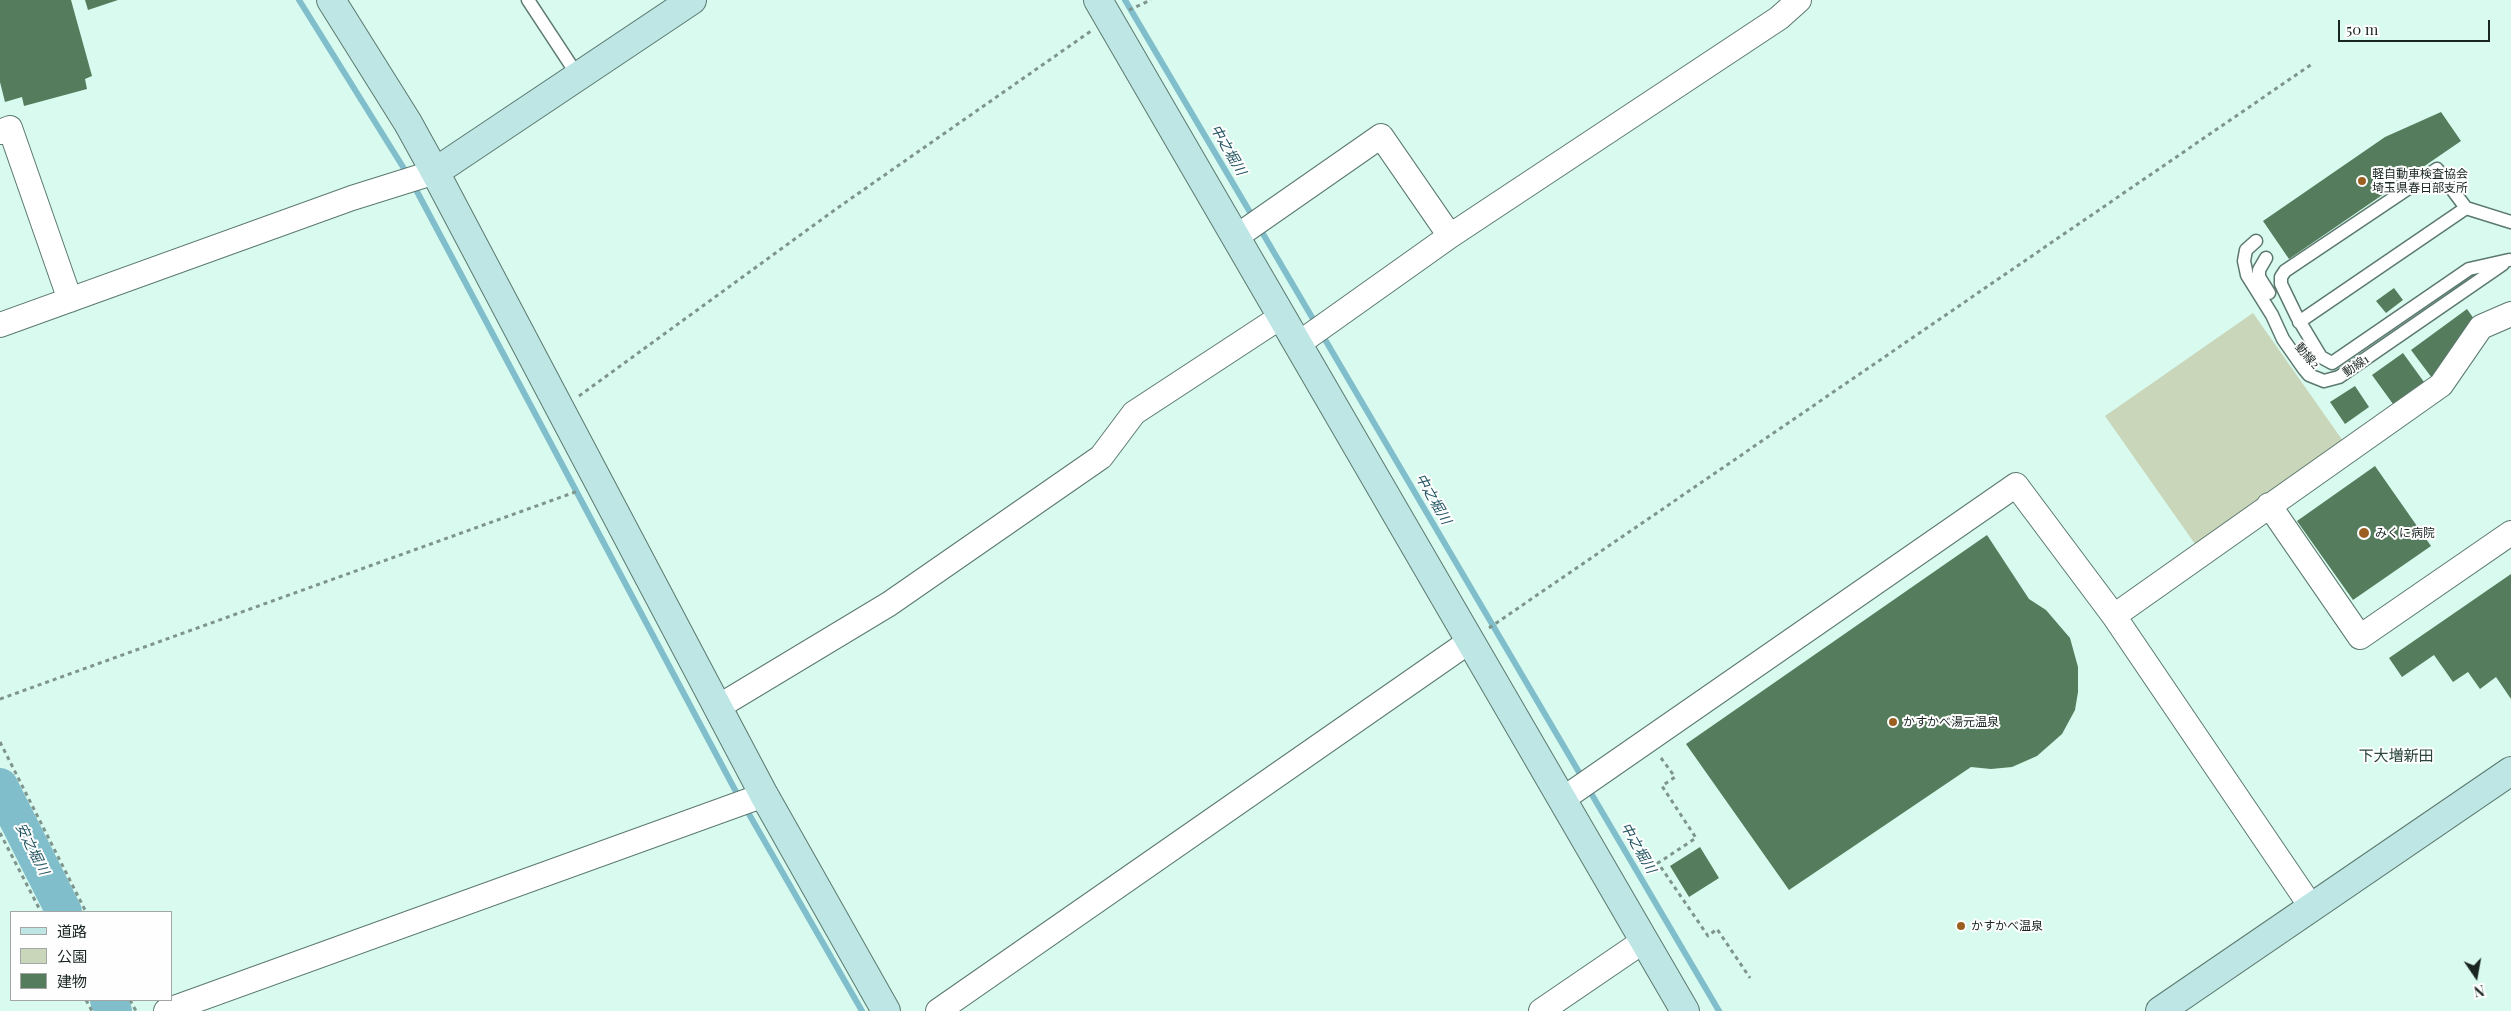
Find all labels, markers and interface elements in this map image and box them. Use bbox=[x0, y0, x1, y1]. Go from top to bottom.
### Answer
scale bar bbox=[2341, 10, 2494, 42]
text: 50 m bbox=[2346, 19, 2378, 39]
water label: 中之堀川 bbox=[1207, 122, 1249, 178]
place label: 軽自動車検査協会 埼玉県春日部支所 bbox=[2372, 167, 2468, 195]
marker: 軽自動車検査協会 埼玉県春日部支所 bbox=[2356, 175, 2368, 187]
street label: 動線2 bbox=[2292, 340, 2322, 372]
street label: 動線1 bbox=[2340, 352, 2372, 380]
water label: 中之堀川 bbox=[1412, 471, 1454, 527]
marker: みくに病院 bbox=[2357, 526, 2371, 540]
place label: みくに病院 bbox=[2375, 526, 2435, 540]
place label: かすかべ湯元温泉 bbox=[1903, 715, 1999, 729]
marker: かすかべ湯元温泉 bbox=[1887, 716, 1899, 728]
district label: 下大増新田 bbox=[2359, 747, 2433, 765]
water label: 安之堀川 bbox=[12, 820, 52, 878]
water label: 中之堀川 bbox=[1617, 820, 1659, 876]
legend bbox=[10, 911, 172, 1001]
place label: かすかべ温泉 bbox=[1971, 919, 2043, 933]
marker: かすかべ温泉 bbox=[1955, 920, 1967, 932]
text: 道路 bbox=[57, 921, 87, 941]
text: 公園 bbox=[57, 946, 87, 966]
north arrow bbox=[2451, 951, 2501, 1001]
text: 建物 bbox=[57, 971, 87, 991]
text: N bbox=[2472, 981, 2486, 1002]

